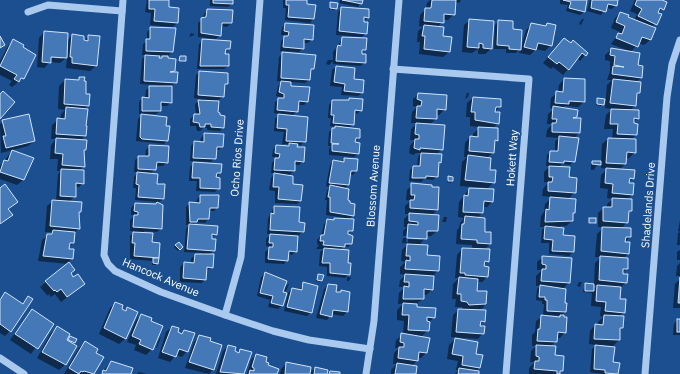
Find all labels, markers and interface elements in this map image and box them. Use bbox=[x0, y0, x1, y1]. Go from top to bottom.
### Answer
street label: Ocho Rios Drive bbox=[227, 119, 247, 197]
street label: Hokett Way bbox=[503, 129, 521, 187]
street label: Blossom Avenue bbox=[363, 145, 383, 227]
street label: Shadelands Drive bbox=[638, 162, 658, 248]
street label: Hancock Avenue bbox=[120, 254, 202, 300]

